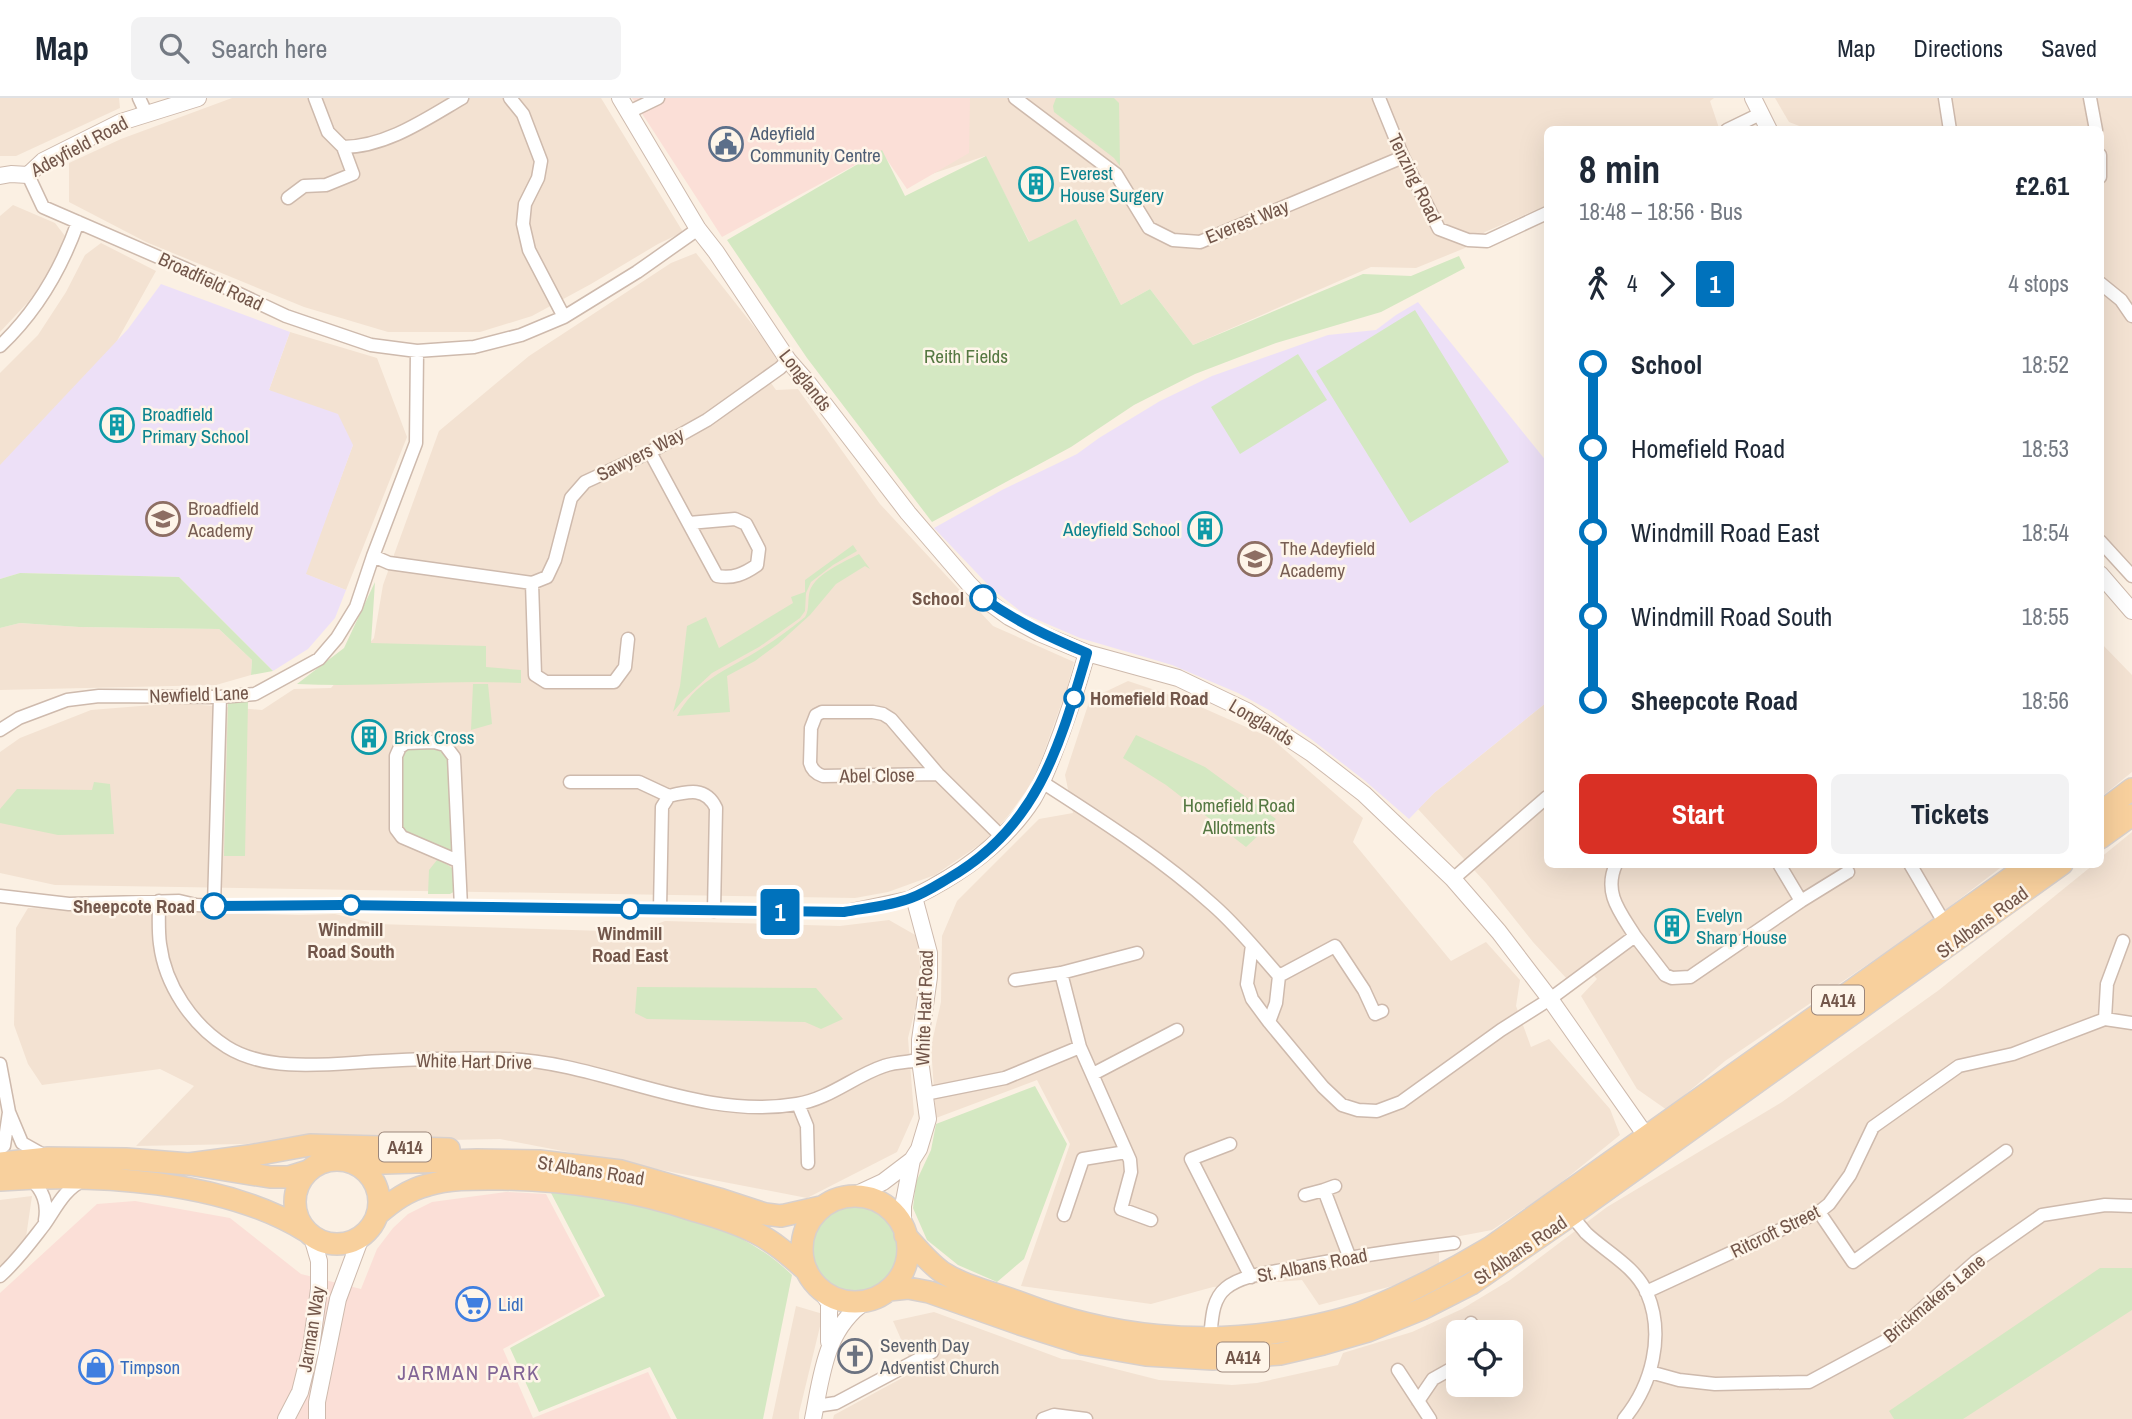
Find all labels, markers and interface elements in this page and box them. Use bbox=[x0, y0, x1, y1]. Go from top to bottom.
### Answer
search box bbox=[131, 17, 621, 80]
text: Map bbox=[35, 26, 89, 70]
icon: search bbox=[155, 29, 193, 67]
text: Search here bbox=[211, 31, 327, 66]
text: Map bbox=[1837, 32, 1875, 64]
text: Directions bbox=[1913, 32, 2003, 64]
text: Saved bbox=[2041, 32, 2097, 64]
street label: Adeyfield Road bbox=[25, 110, 132, 183]
place label: Adeyfield Community Centre bbox=[749, 120, 881, 168]
public building icon: Adeyfield Community Centre bbox=[707, 125, 745, 163]
street label: Tenzing Road bbox=[1382, 129, 1448, 227]
text: 8 min bbox=[1579, 144, 1660, 195]
place label: Everest House Surgery bbox=[1060, 160, 1164, 208]
building icon: Everest House Surgery bbox=[1017, 165, 1055, 203]
text: £2.61 bbox=[2016, 168, 2069, 203]
street label: Everest Way bbox=[1201, 192, 1293, 249]
text: 18:48 – 18:56 · Bus bbox=[1579, 196, 1743, 227]
street label: Broadfield Road bbox=[154, 245, 268, 317]
icon: walk bbox=[1579, 265, 1617, 303]
icon: forward bbox=[1648, 265, 1686, 303]
text: 4 bbox=[1627, 268, 1638, 299]
text: 1 bbox=[1710, 268, 1720, 300]
text: 4 stops bbox=[2008, 268, 2069, 299]
park label: Reith Fields bbox=[924, 343, 1008, 369]
street label: Longlands bbox=[774, 344, 839, 416]
text: School bbox=[1631, 347, 1702, 382]
text: 18:52 bbox=[2022, 349, 2069, 380]
place label: Broadfield Primary School bbox=[142, 401, 249, 449]
building icon: Broadfield Primary School bbox=[98, 406, 136, 444]
street label: Sawyers Way bbox=[592, 421, 688, 487]
text: Homefield Road bbox=[1631, 431, 1785, 466]
text: 18:53 bbox=[2022, 433, 2069, 464]
place label: Broadfield Academy bbox=[187, 495, 259, 543]
school or university icon: Broadfield Academy bbox=[144, 500, 182, 538]
building icon: Adeyfield School bbox=[1186, 510, 1224, 548]
text: Windmill Road East bbox=[1631, 515, 1819, 550]
place label: Adeyfield School bbox=[1062, 516, 1180, 542]
text: 18:54 bbox=[2022, 517, 2069, 548]
place label: The Adeyfield Academy bbox=[1279, 535, 1375, 583]
school or university icon: The Adeyfield Academy bbox=[1236, 540, 1274, 578]
place label: School bbox=[912, 585, 964, 611]
marker: School bbox=[970, 585, 996, 611]
text: Windmill Road South bbox=[1631, 599, 1832, 634]
text: 18:55 bbox=[2022, 601, 2069, 632]
street label: Newfield Lane bbox=[149, 679, 249, 709]
text: Sheepcote Road bbox=[1631, 683, 1798, 718]
place label: Homefield Road bbox=[1090, 685, 1209, 711]
text: 18:56 bbox=[2022, 685, 2069, 716]
marker: Homefield Road bbox=[1064, 688, 1084, 708]
street label: Longlands bbox=[1224, 692, 1300, 752]
building icon: Brick Cross bbox=[350, 718, 388, 756]
place label: Brick Cross bbox=[394, 724, 475, 750]
street label: Abel Close bbox=[838, 761, 915, 789]
button: Start bbox=[1579, 774, 1817, 854]
button: Tickets bbox=[1831, 774, 2069, 854]
park label: Homefield Road Allotments bbox=[1183, 792, 1295, 840]
street label: St Albans Road bbox=[1931, 880, 2033, 964]
line badge: 1 bbox=[757, 889, 803, 935]
place label: Sheepcote Road bbox=[73, 893, 195, 919]
marker: Sheepcote Road bbox=[201, 893, 227, 919]
marker: Windmill Road South bbox=[341, 895, 361, 915]
text: 1 bbox=[775, 896, 785, 928]
marker: Windmill Road East bbox=[620, 899, 640, 919]
place label: Evelyn Sharp House bbox=[1696, 902, 1787, 950]
building icon: Evelyn Sharp House bbox=[1653, 907, 1691, 945]
place label: Windmill Road South bbox=[307, 916, 395, 964]
place label: Windmill Road East bbox=[592, 920, 668, 968]
street label: White Hart Road bbox=[909, 950, 939, 1066]
road number: A414 bbox=[1812, 986, 1864, 1015]
street label: White Hart Drive bbox=[416, 1047, 532, 1075]
road number: A414 bbox=[379, 1132, 431, 1162]
street label: St Albans Road bbox=[536, 1149, 646, 1191]
street label: Ritcroft Street bbox=[1726, 1198, 1824, 1264]
street label: St Albans Road bbox=[1468, 1209, 1572, 1291]
street label: St. Albans Road bbox=[1255, 1242, 1369, 1288]
street label: Brickmakers Lane bbox=[1878, 1248, 1990, 1348]
street label: Jarman Way bbox=[291, 1284, 331, 1374]
supermarket icon: Lidl bbox=[454, 1285, 492, 1323]
place label: Lidl bbox=[498, 1291, 523, 1317]
map controls bbox=[1446, 1320, 1523, 1397]
button: locate bbox=[1446, 1320, 1523, 1397]
place label: Seventh Day Adventist Church bbox=[879, 1332, 1000, 1380]
church icon: Seventh Day Adventist Church bbox=[836, 1337, 874, 1375]
road number: A414 bbox=[1217, 1342, 1269, 1372]
shop icon: Timpson bbox=[77, 1348, 115, 1386]
place label: Timpson bbox=[120, 1354, 180, 1380]
district label: JARMAN PARK bbox=[397, 1358, 541, 1387]

